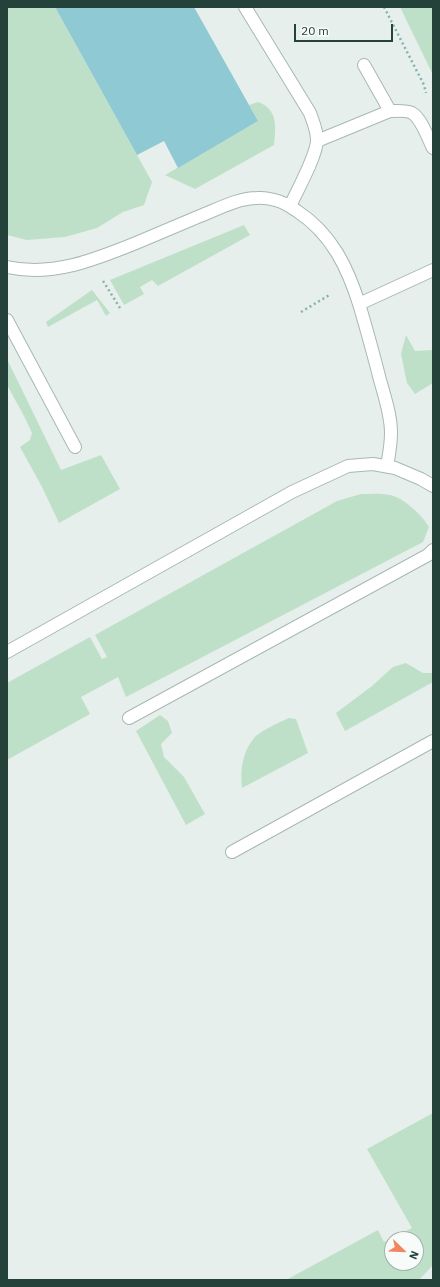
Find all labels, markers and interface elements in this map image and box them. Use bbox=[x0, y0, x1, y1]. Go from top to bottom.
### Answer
scale bar bbox=[296, 16, 395, 42]
text: 20 m bbox=[301, 23, 329, 38]
north arrow bbox=[384, 1231, 424, 1271]
text: N bbox=[406, 1249, 422, 1262]

